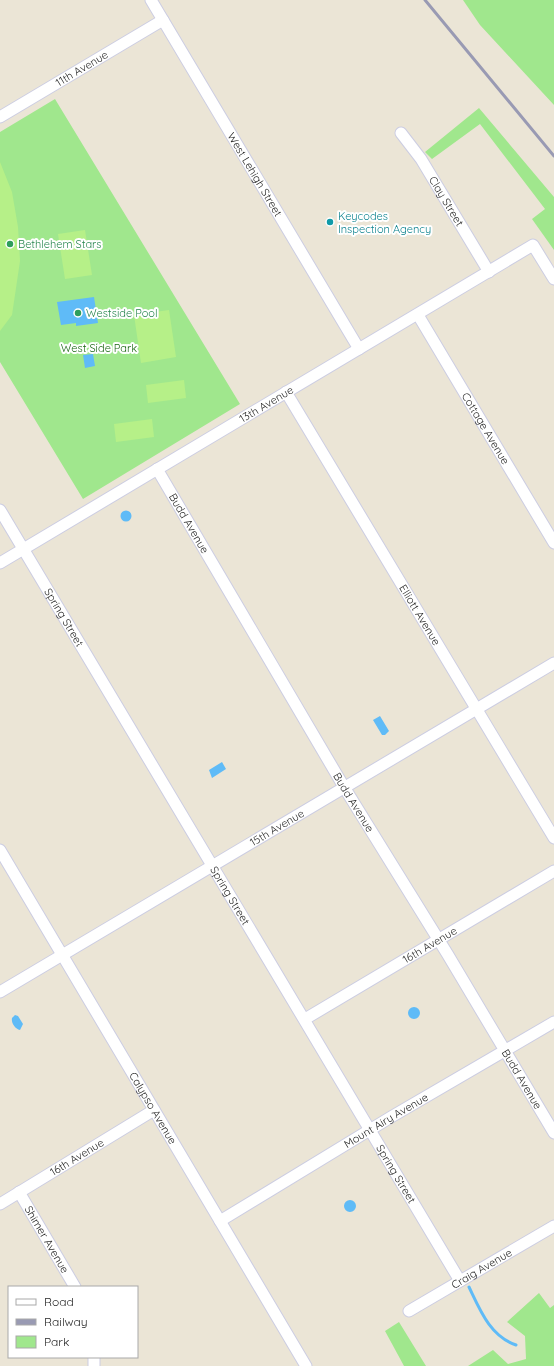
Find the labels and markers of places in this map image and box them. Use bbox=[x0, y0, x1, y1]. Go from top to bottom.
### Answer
place label: Keycodes Inspection Agency bbox=[338, 209, 431, 236]
marker: Keycodes Inspection Agency bbox=[325, 217, 335, 227]
place label: Bethlehem Stars bbox=[18, 237, 101, 251]
marker: Bethlehem Stars bbox=[5, 239, 15, 249]
place label: Westside Pool bbox=[86, 306, 157, 320]
marker: Westside Pool bbox=[73, 308, 83, 318]

